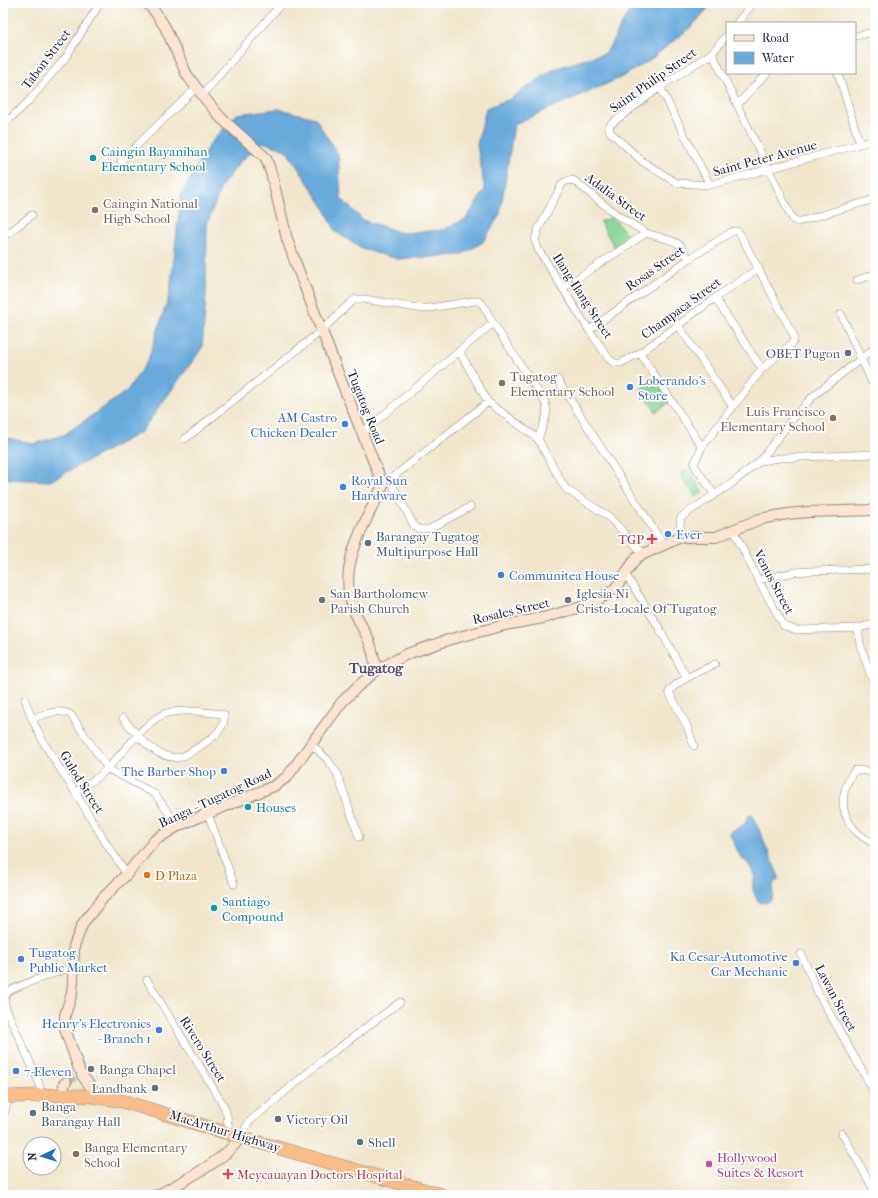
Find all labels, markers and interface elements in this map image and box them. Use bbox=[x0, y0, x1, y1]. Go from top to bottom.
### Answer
legend bbox=[726, 22, 856, 74]
street label: Tabon Street bbox=[18, 26, 74, 92]
text: Road bbox=[762, 31, 789, 45]
street label: Saint Philip Street bbox=[607, 44, 699, 115]
text: Water bbox=[761, 51, 795, 65]
street label: Saint Peter Avenue bbox=[711, 137, 819, 179]
place label: Caingin Bayanihan Elementary School bbox=[101, 144, 208, 174]
marker: Caingin Bayanihan Elementary School bbox=[88, 153, 98, 163]
street label: Adalia Street bbox=[582, 169, 650, 224]
place label: Caingin National High School bbox=[103, 196, 198, 226]
marker: Caingin National High School bbox=[90, 205, 100, 215]
street label: Rosas Street bbox=[623, 242, 688, 294]
street label: Ilang-Ilang Street bbox=[550, 250, 616, 342]
street label: Champaca Street bbox=[638, 274, 724, 342]
place label: OBET Pugon bbox=[766, 346, 840, 361]
marker: OBET Pugon bbox=[843, 348, 853, 358]
street label: Tugatog Road bbox=[344, 368, 388, 447]
place label: Tugatog Elementary School bbox=[510, 369, 615, 399]
place label: Loberando's Store bbox=[638, 373, 706, 403]
marker: Tugatog Elementary School bbox=[497, 378, 507, 388]
marker: Loberando's Store bbox=[625, 382, 635, 392]
place label: Luis Francisco Elementary School bbox=[720, 404, 825, 434]
place label: AM Castro Chicken Dealer bbox=[250, 410, 337, 440]
marker: Luis Francisco Elementary School bbox=[828, 413, 838, 423]
marker: AM Castro Chicken Dealer bbox=[340, 419, 350, 429]
place label: Royal Sun Hardware bbox=[351, 473, 408, 503]
marker: Royal Sun Hardware bbox=[338, 482, 348, 492]
place label: Ever bbox=[676, 527, 702, 542]
place label: Barangay Tugatog Multipurpose Hall bbox=[376, 529, 480, 559]
marker: Ever bbox=[663, 529, 673, 539]
place label: TGP bbox=[618, 532, 644, 547]
marker: TGP bbox=[647, 534, 657, 544]
marker: Barangay Tugatog Multipurpose Hall bbox=[363, 538, 373, 548]
street label: Venus Street bbox=[750, 546, 797, 617]
place label: Communitea House bbox=[509, 568, 620, 583]
marker: Communitea House bbox=[496, 570, 506, 580]
place label: San Bartholomew Parish Church bbox=[330, 586, 429, 616]
place label: Iglesia Ni Cristo-Locale Of Tugatog bbox=[576, 586, 718, 616]
marker: San Bartholomew Parish Church bbox=[317, 595, 327, 605]
street label: Rosales Street bbox=[471, 595, 551, 627]
marker: Iglesia Ni Cristo-Locale Of Tugatog bbox=[563, 595, 573, 605]
district label: Tugatog bbox=[348, 659, 404, 677]
street label: Gulod Street bbox=[57, 748, 107, 816]
place label: The Barber Shop bbox=[121, 764, 216, 779]
street label: Banga - Tugatog Road bbox=[156, 765, 275, 831]
marker: The Barber Shop bbox=[219, 766, 229, 776]
place label: Houses bbox=[256, 800, 296, 815]
marker: Houses bbox=[243, 802, 253, 812]
place label: D Plaza bbox=[155, 868, 198, 883]
marker: D Plaza bbox=[142, 870, 152, 880]
place label: Santiago Compound bbox=[222, 894, 284, 924]
marker: Santiago Compound bbox=[209, 903, 219, 913]
place label: Tugatog Public Market bbox=[29, 945, 108, 975]
place label: Ka Cesar-Automotive Car Mechanic bbox=[670, 949, 789, 979]
marker: Tugatog Public Market bbox=[16, 954, 26, 964]
marker: Ka Cesar-Automotive Car Mechanic bbox=[791, 958, 801, 968]
street label: Lawan Street bbox=[812, 962, 860, 1034]
street label: Rivero Street bbox=[177, 1013, 229, 1085]
place label: Henry's Electronics - Branch 1 bbox=[42, 1016, 151, 1046]
marker: Henry's Electronics - Branch 1 bbox=[154, 1025, 164, 1035]
place label: Banga Chapel bbox=[99, 1062, 176, 1077]
place label: 7-Eleven bbox=[24, 1064, 72, 1079]
marker: Banga Chapel bbox=[86, 1064, 96, 1074]
marker: 7-Eleven bbox=[11, 1066, 21, 1076]
place label: Landbank bbox=[91, 1081, 147, 1096]
marker: Landbank bbox=[150, 1083, 160, 1093]
place label: Banga Barangay Hall bbox=[41, 1099, 121, 1129]
street label: MacArthur Highway bbox=[168, 1107, 283, 1155]
marker: Banga Barangay Hall bbox=[28, 1108, 38, 1118]
place label: Victory Oil bbox=[285, 1112, 348, 1127]
marker: Victory Oil bbox=[273, 1114, 283, 1124]
place label: Shell bbox=[368, 1135, 396, 1150]
north arrow bbox=[22, 1136, 62, 1176]
marker: Shell bbox=[355, 1137, 365, 1147]
place label: Banga Elementary School bbox=[84, 1140, 188, 1170]
marker: Banga Elementary School bbox=[71, 1149, 81, 1159]
place label: Hollywood Suites & Resort bbox=[717, 1150, 804, 1180]
text: N bbox=[26, 1151, 39, 1161]
marker: Hollywood Suites & Resort bbox=[704, 1159, 714, 1169]
place label: Meycauayan Doctors Hospital bbox=[237, 1167, 403, 1182]
marker: Meycauayan Doctors Hospital bbox=[222, 1168, 234, 1180]

